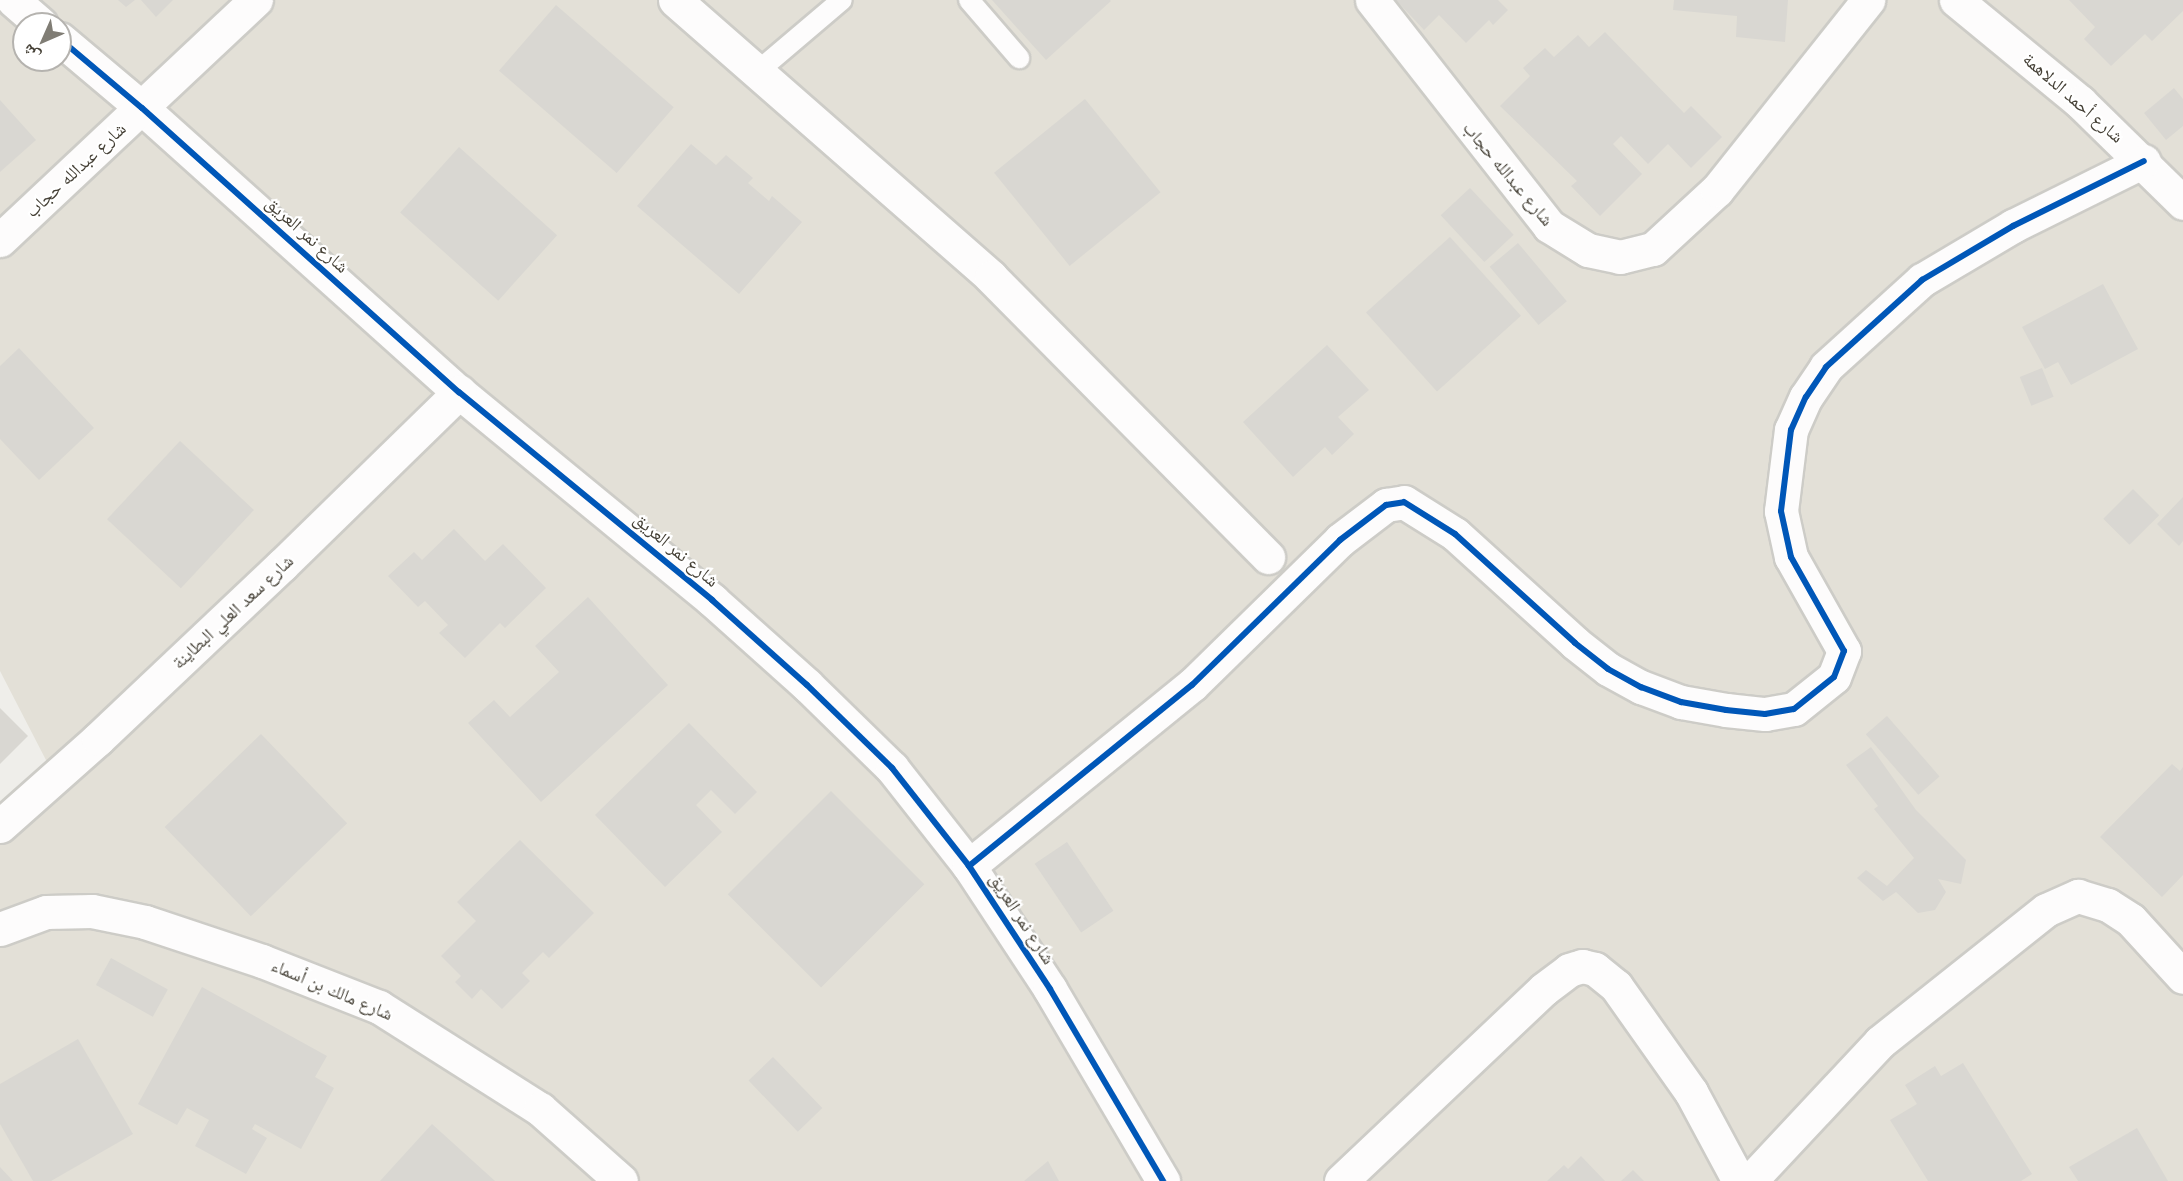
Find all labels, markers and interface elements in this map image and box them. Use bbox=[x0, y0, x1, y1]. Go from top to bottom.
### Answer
north arrow bbox=[12, 12, 72, 72]
text: ش bbox=[18, 40, 44, 66]
street label: شارع أحمد الدلاهمة bbox=[2018, 48, 2128, 148]
street label: شارع عبدالله حجاب bbox=[21, 118, 131, 222]
street label: شارع عبدالله حجاب bbox=[1458, 118, 1558, 230]
street label: شارع نمر العريق bbox=[261, 192, 353, 278]
street label: شارع نمر العريق bbox=[629, 508, 723, 592]
street label: شارع سعد العلي البطاينة bbox=[168, 550, 298, 674]
street label: شارع نمر العريق bbox=[985, 869, 1059, 969]
street label: شارع مالك بن أسماء bbox=[268, 955, 396, 1025]

